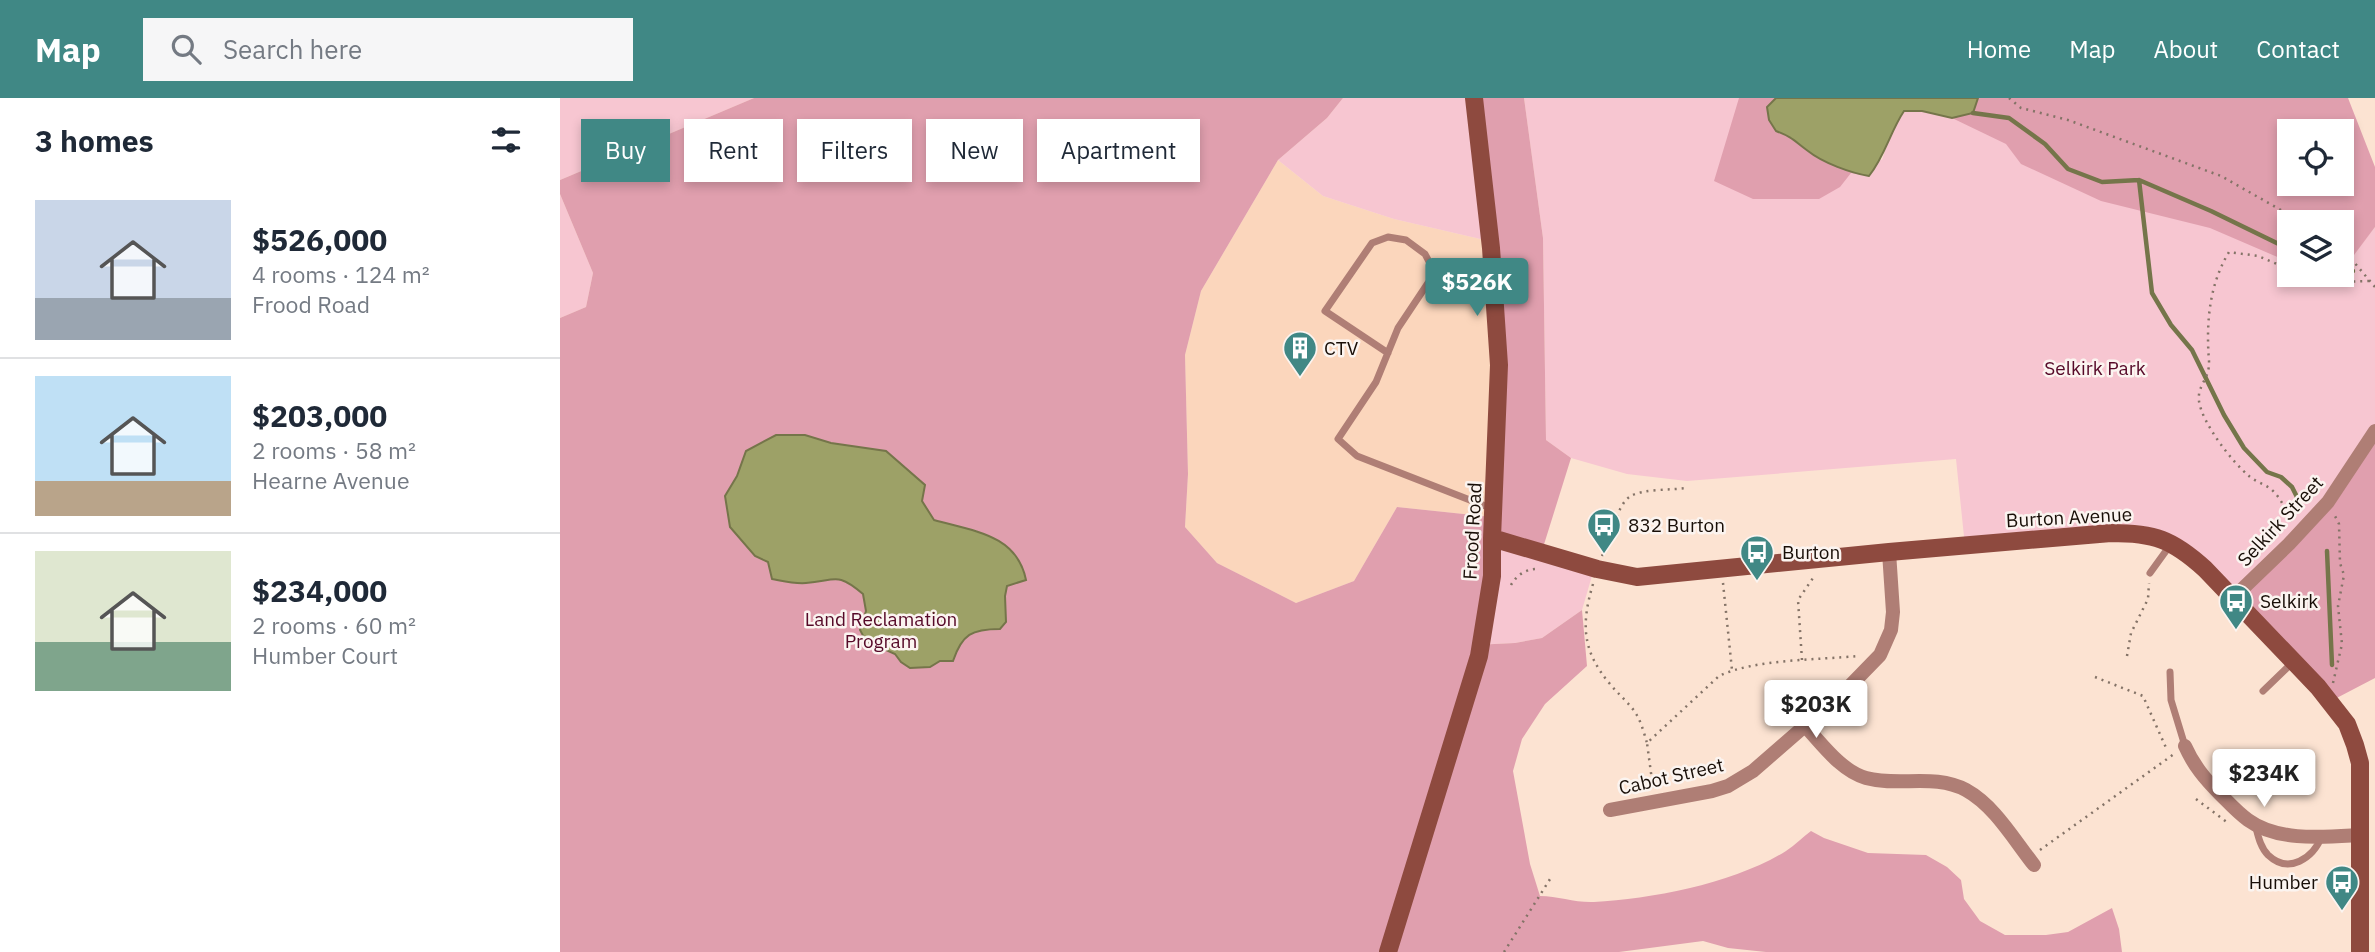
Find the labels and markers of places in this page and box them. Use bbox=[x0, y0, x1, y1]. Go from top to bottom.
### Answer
pin: $526K bbox=[1428, 258, 1526, 318]
building icon: CTV bbox=[1281, 329, 1319, 378]
place label: CTV bbox=[1324, 336, 1359, 360]
bus stop icon: 832 Burton bbox=[1585, 506, 1623, 555]
place label: 832 Burton bbox=[1628, 513, 1725, 537]
bus stop icon: Burton bbox=[1738, 533, 1776, 582]
place label: Burton bbox=[1782, 540, 1840, 564]
bus stop icon: Selkirk bbox=[2217, 582, 2255, 631]
place label: Selkirk bbox=[2260, 589, 2318, 613]
pin: $203K bbox=[1767, 680, 1865, 740]
pin: $234K bbox=[2215, 750, 2313, 809]
bus stop icon: Humber bbox=[2323, 863, 2361, 912]
place label: Humber bbox=[2249, 870, 2318, 894]

